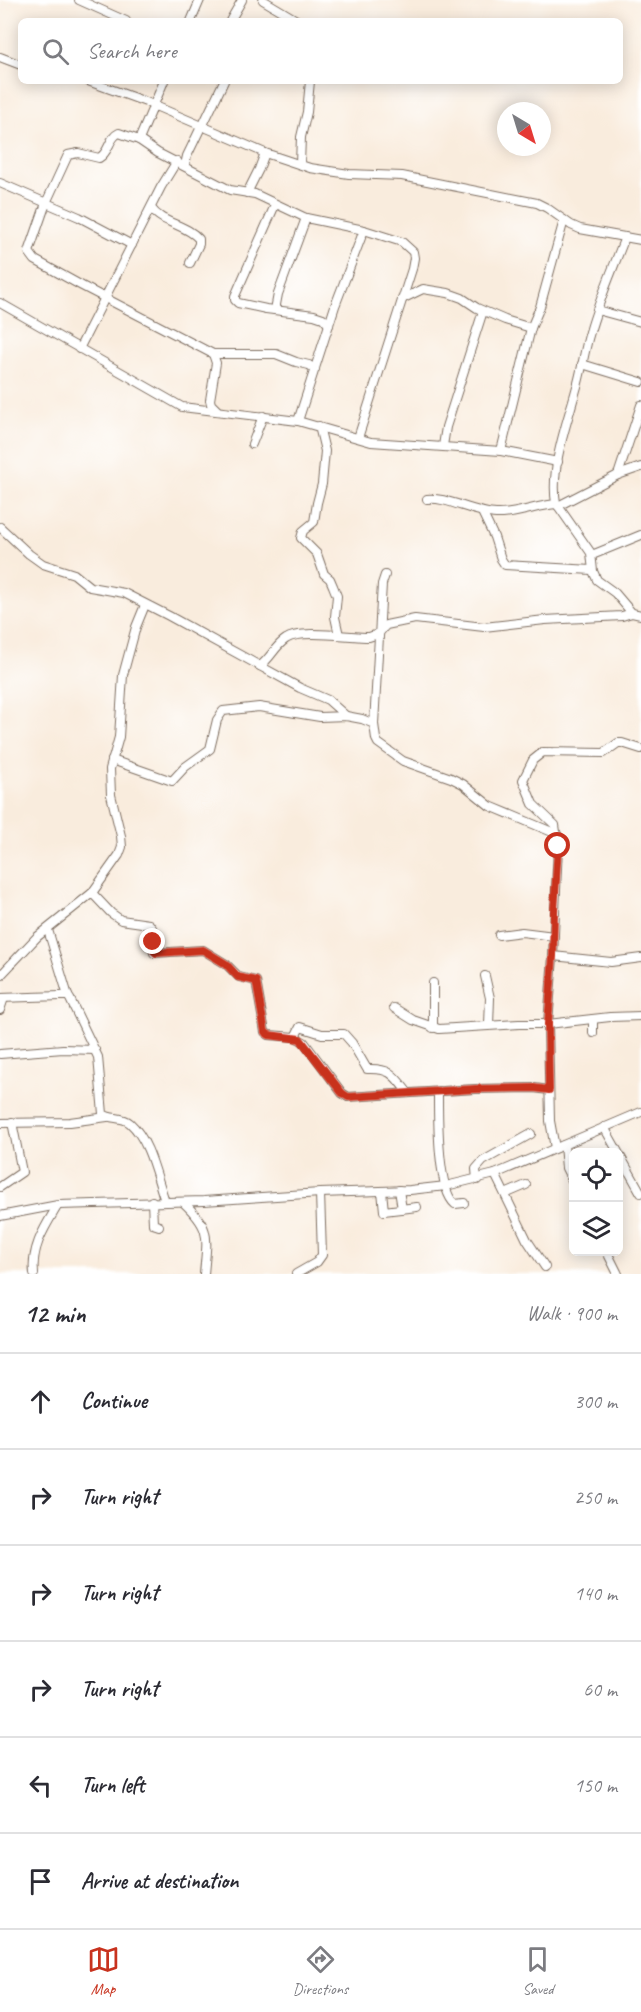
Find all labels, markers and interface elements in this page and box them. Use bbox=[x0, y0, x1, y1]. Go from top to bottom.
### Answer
search box bbox=[18, 18, 623, 84]
icon: search bbox=[39, 35, 72, 68]
text: Search here bbox=[87, 37, 177, 65]
north arrow bbox=[497, 102, 551, 156]
route start bbox=[544, 832, 570, 858]
route end bbox=[139, 928, 165, 954]
map controls bbox=[569, 1148, 623, 1256]
button: locate bbox=[569, 1148, 623, 1202]
button: layers bbox=[569, 1202, 623, 1256]
text: 12 min bbox=[24, 1297, 86, 1330]
text: Walk · 900 m bbox=[527, 1301, 617, 1326]
icon: ahead bbox=[24, 1385, 57, 1418]
text: Continue bbox=[81, 1387, 147, 1415]
text: 300 m bbox=[574, 1389, 617, 1414]
icon: right bbox=[24, 1481, 57, 1514]
text: Turn right bbox=[81, 1483, 158, 1511]
text: 250 m bbox=[574, 1485, 617, 1510]
icon: right bbox=[24, 1577, 57, 1610]
text: Turn right bbox=[81, 1579, 158, 1607]
text: 140 m bbox=[574, 1581, 617, 1606]
icon: right bbox=[24, 1673, 57, 1706]
text: Turn right bbox=[81, 1675, 158, 1703]
text: 60 m bbox=[583, 1677, 617, 1702]
icon: left bbox=[24, 1769, 57, 1802]
text: Turn left bbox=[81, 1771, 145, 1799]
text: 150 m bbox=[574, 1773, 617, 1798]
icon: arrive bbox=[24, 1865, 57, 1898]
text: Arrive at destination bbox=[81, 1867, 238, 1895]
tab: Map bbox=[87, 1943, 120, 1999]
tab: Directions bbox=[293, 1943, 348, 1999]
tab: Saved bbox=[521, 1943, 554, 1999]

